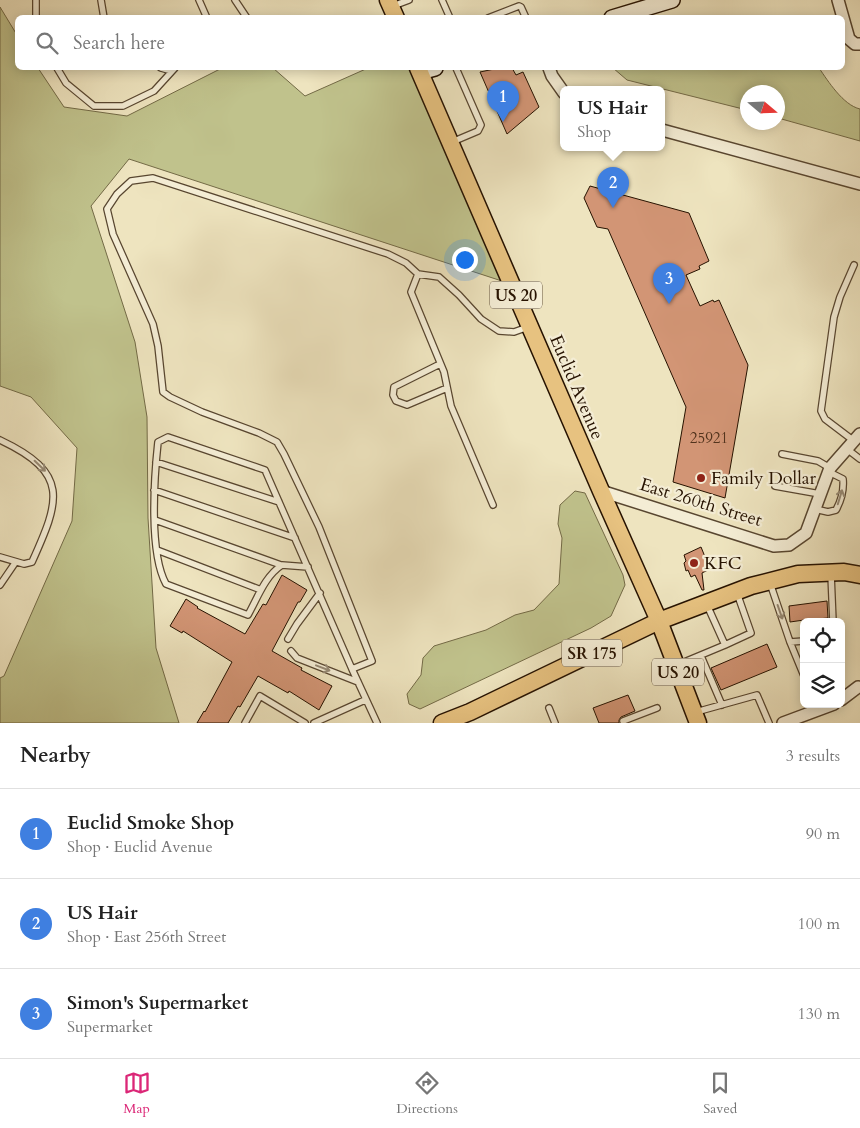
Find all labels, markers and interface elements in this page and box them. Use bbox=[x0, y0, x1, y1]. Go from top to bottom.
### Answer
search box bbox=[15, 15, 845, 70]
icon: search bbox=[33, 29, 61, 57]
text: Search here bbox=[73, 30, 165, 56]
pin: 1 bbox=[487, 81, 519, 122]
north arrow bbox=[740, 85, 785, 130]
popup bbox=[560, 86, 665, 151]
text: US Hair bbox=[577, 95, 648, 121]
text: Shop bbox=[577, 121, 611, 143]
pin: 2 bbox=[597, 167, 629, 208]
your location bbox=[452, 247, 478, 273]
pin: 3 bbox=[653, 263, 685, 304]
road number: US 20 bbox=[490, 282, 542, 308]
street label: Euclid Avenue bbox=[543, 331, 610, 443]
house number: 25921 bbox=[690, 428, 728, 448]
one-way arrow bbox=[34, 460, 46, 472]
place label: Family Dollar bbox=[711, 466, 817, 491]
street label: East 260th Street bbox=[637, 472, 765, 533]
marker: Family Dollar bbox=[695, 472, 707, 484]
one-way arrow bbox=[836, 490, 846, 506]
place label: KFC bbox=[704, 551, 742, 576]
marker: KFC bbox=[688, 557, 700, 569]
one-way arrow bbox=[775, 603, 785, 619]
map controls bbox=[800, 618, 845, 708]
button: locate bbox=[800, 618, 845, 663]
road number: SR 175 bbox=[562, 640, 622, 666]
road number: US 20 bbox=[652, 659, 704, 686]
button: layers bbox=[800, 663, 845, 708]
one-way arrow bbox=[315, 664, 330, 673]
text: Nearby bbox=[20, 741, 91, 770]
text: 3 results bbox=[786, 745, 840, 767]
text: Euclid Smoke Shop bbox=[67, 810, 234, 836]
text: 1 bbox=[32, 823, 40, 845]
text: 90 m bbox=[806, 823, 840, 845]
text: Shop · Euclid Avenue bbox=[67, 836, 213, 858]
text: US Hair bbox=[67, 900, 138, 926]
text: 2 bbox=[32, 913, 40, 935]
text: 100 m bbox=[798, 913, 840, 935]
text: Shop · East 256th Street bbox=[67, 926, 226, 948]
text: Simon's Supermarket bbox=[67, 990, 248, 1016]
text: 3 bbox=[32, 1003, 40, 1025]
text: 130 m bbox=[798, 1003, 840, 1025]
text: Supermarket bbox=[67, 1016, 153, 1038]
tab: Map bbox=[123, 1069, 151, 1118]
tab: Directions bbox=[396, 1069, 458, 1118]
tab: Saved bbox=[703, 1069, 737, 1118]

